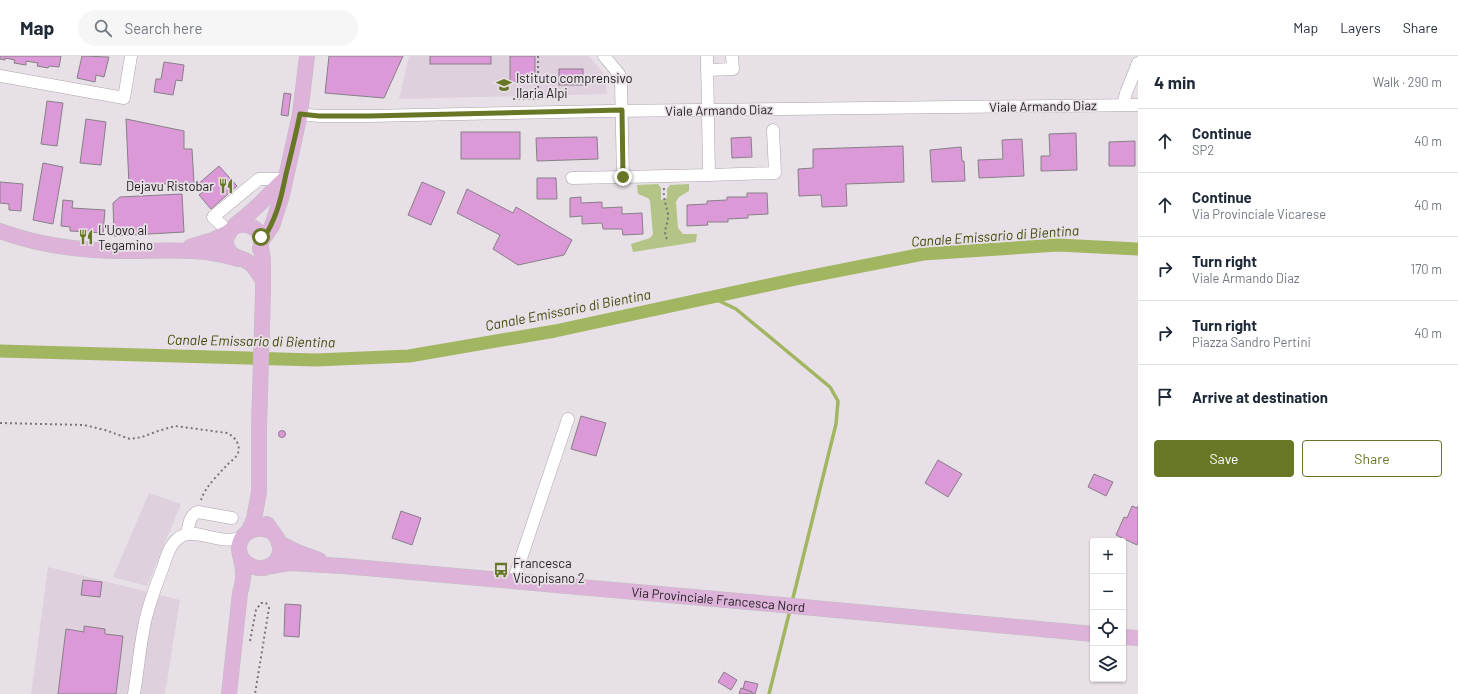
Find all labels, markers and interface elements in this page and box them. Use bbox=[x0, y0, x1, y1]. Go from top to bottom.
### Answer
search box bbox=[78, 10, 358, 46]
text: Map bbox=[20, 16, 54, 39]
icon: search bbox=[92, 17, 114, 39]
text: Search here bbox=[124, 19, 202, 37]
text: Map bbox=[1293, 19, 1318, 36]
text: Layers bbox=[1340, 19, 1381, 36]
text: Share bbox=[1403, 19, 1438, 36]
place label: Istituto comprensivo Ilaria Alpi bbox=[516, 70, 633, 101]
text: 4 min bbox=[1154, 72, 1196, 92]
text: Walk · 290 m bbox=[1373, 74, 1442, 90]
school or university icon: Istituto comprensivo Ilaria Alpi bbox=[495, 76, 513, 94]
street label: Viale Armando Diaz bbox=[989, 97, 1097, 115]
street label: Viale Armando Diaz bbox=[665, 101, 773, 119]
text: Continue bbox=[1192, 124, 1252, 142]
icon: ahead bbox=[1154, 130, 1176, 152]
text: 40 m bbox=[1414, 133, 1442, 149]
text: SP2 bbox=[1192, 142, 1214, 158]
route end bbox=[614, 168, 632, 186]
restaurant icon: Dejavu Ristobar bbox=[217, 177, 235, 195]
place label: Dejavu Ristobar bbox=[126, 178, 214, 194]
text: Continue bbox=[1192, 188, 1252, 206]
icon: ahead bbox=[1154, 194, 1176, 216]
text: 40 m bbox=[1414, 197, 1442, 213]
text: Via Provinciale Vicarese bbox=[1192, 206, 1326, 222]
water label: Canale Emissario di Bientina bbox=[910, 221, 1080, 250]
place label: L'Uovo al Tegamino bbox=[98, 222, 153, 253]
restaurant icon: L'Uovo al Tegamino bbox=[77, 228, 95, 246]
route start bbox=[252, 228, 270, 246]
text: Turn right bbox=[1192, 252, 1257, 270]
icon: right bbox=[1154, 258, 1176, 280]
text: 170 m bbox=[1411, 261, 1442, 277]
text: Viale Armando Diaz bbox=[1192, 270, 1300, 286]
water label: Canale Emissario di Bientina bbox=[484, 285, 652, 334]
text: Turn right bbox=[1192, 316, 1257, 334]
icon: right bbox=[1154, 322, 1176, 344]
text: 40 m bbox=[1414, 325, 1442, 341]
water label: Canale Emissario di Bientina bbox=[167, 331, 335, 350]
text: Piazza Sandro Pertini bbox=[1192, 334, 1311, 350]
icon: arrive bbox=[1154, 386, 1176, 408]
text: Arrive at destination bbox=[1192, 388, 1328, 406]
button: Save bbox=[1154, 440, 1294, 477]
button: Share bbox=[1302, 440, 1442, 477]
map controls bbox=[1090, 538, 1126, 682]
button: + bbox=[1090, 538, 1126, 574]
place label: Francesca Vicopisano 2 bbox=[513, 555, 585, 586]
bus stop icon: Francesca Vicopisano 2 bbox=[492, 561, 510, 579]
button: − bbox=[1090, 574, 1126, 610]
street label: Via Provinciale Francesca Nord bbox=[631, 584, 806, 615]
button: locate bbox=[1090, 610, 1126, 646]
button: layers bbox=[1090, 646, 1126, 682]

